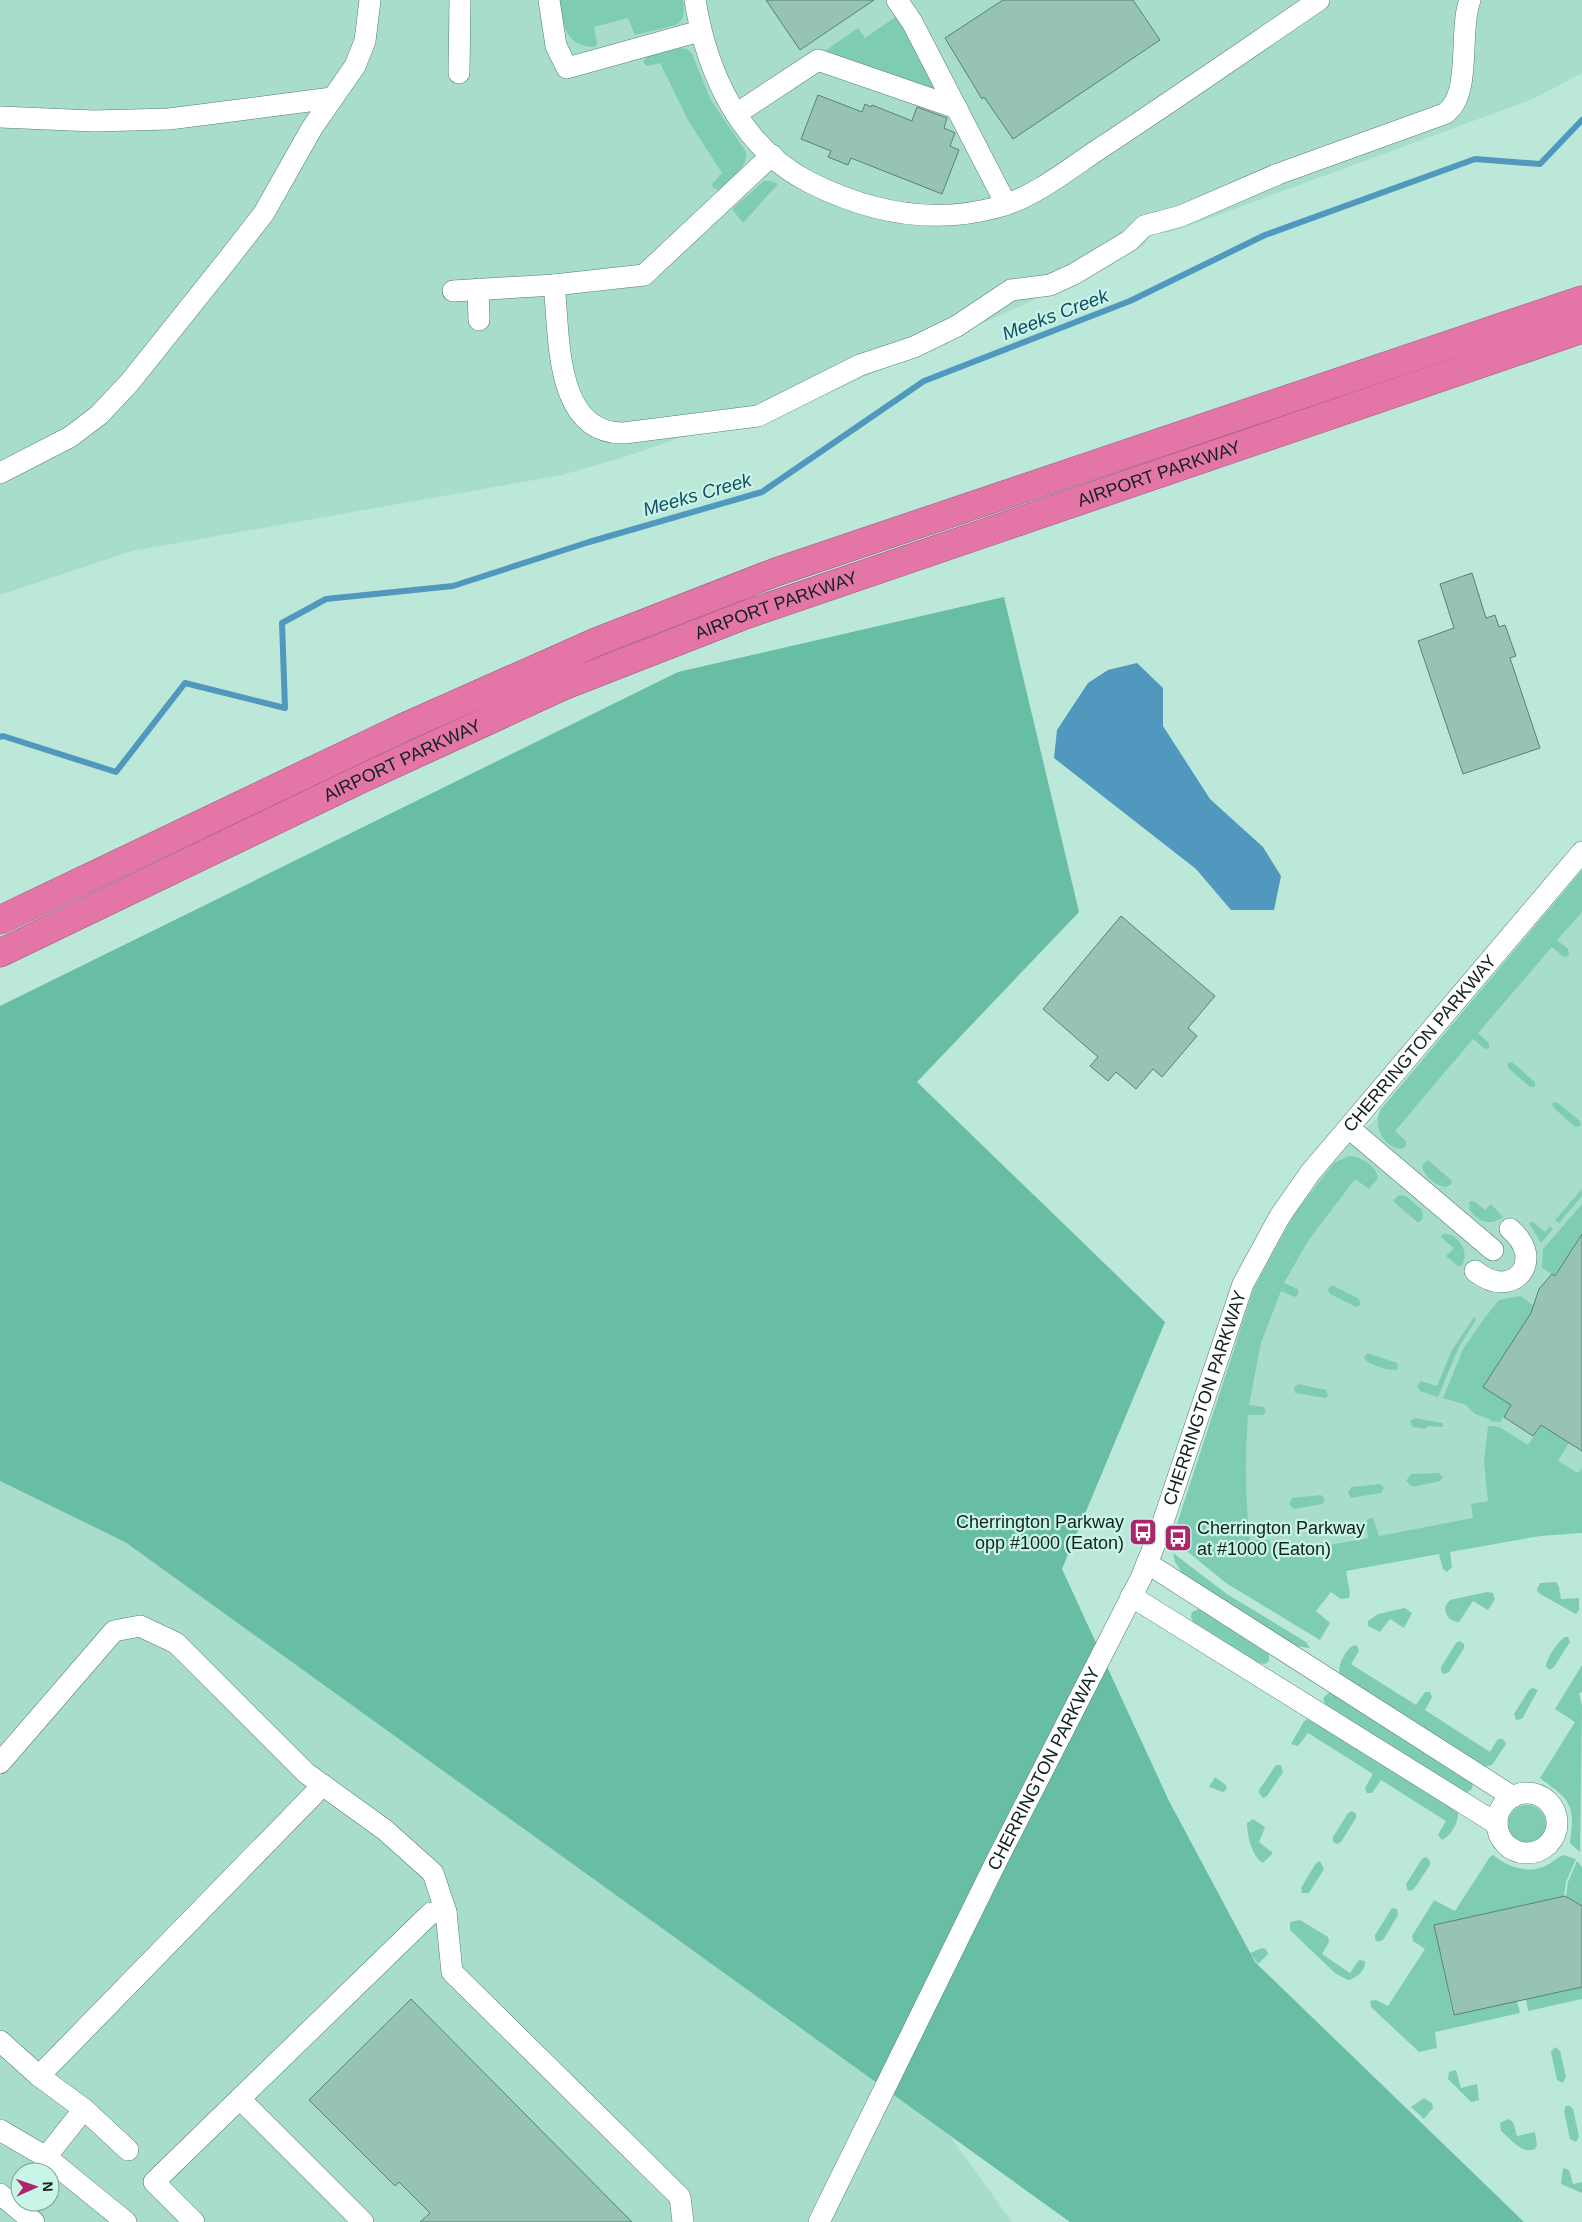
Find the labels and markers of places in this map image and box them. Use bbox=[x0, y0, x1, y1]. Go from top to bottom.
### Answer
place label: Cherrington Parkway opp #1000 (Eaton) bbox=[956, 1512, 1124, 1553]
bus stop icon: Cherrington Parkway opp #1000 (Eaton) bbox=[1128, 1517, 1158, 1547]
place label: Cherrington Parkway at #1000 (Eaton) bbox=[1197, 1518, 1365, 1559]
bus stop icon: Cherrington Parkway at #1000 (Eaton) bbox=[1163, 1523, 1193, 1553]

